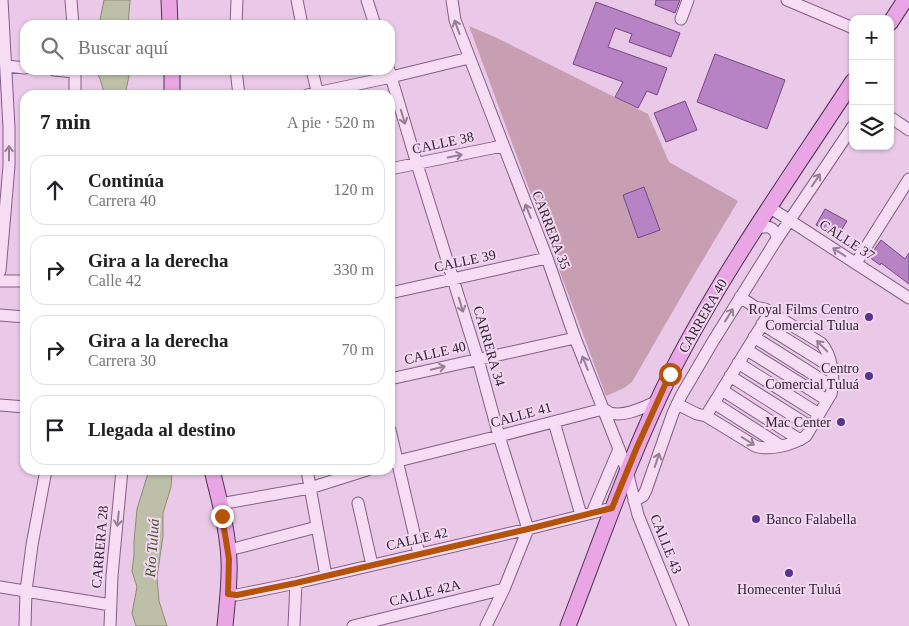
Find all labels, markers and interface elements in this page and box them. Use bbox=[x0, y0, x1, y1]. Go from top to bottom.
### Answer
map controls bbox=[849, 15, 894, 150]
button: + bbox=[849, 15, 894, 60]
search box bbox=[20, 20, 395, 75]
one-way arrow bbox=[452, 20, 461, 35]
icon: search bbox=[38, 34, 66, 62]
text: Buscar aquí bbox=[78, 37, 168, 58]
button: − bbox=[849, 60, 894, 105]
button: layers bbox=[849, 105, 894, 150]
one-way arrow bbox=[399, 108, 409, 124]
text: 7 min bbox=[40, 110, 91, 134]
text: A pie · 520 m bbox=[287, 114, 375, 131]
street label: CALLE 38 bbox=[411, 129, 475, 157]
one-way arrow bbox=[4, 145, 14, 161]
one-way arrow bbox=[447, 151, 463, 160]
text: Continúa bbox=[88, 170, 164, 191]
one-way arrow bbox=[811, 173, 821, 187]
icon: ahead bbox=[41, 176, 69, 204]
text: 120 m bbox=[334, 181, 374, 198]
street label: CARRERA 35 bbox=[529, 189, 573, 271]
text: Carrera 40 bbox=[88, 192, 156, 209]
one-way arrow bbox=[523, 204, 532, 219]
street label: CALLE 37 bbox=[817, 217, 877, 263]
street label: CALLE 39 bbox=[433, 247, 497, 275]
one-way arrow bbox=[832, 247, 846, 257]
text: Gira a la derecha bbox=[88, 250, 229, 271]
icon: right bbox=[41, 256, 69, 284]
text: 330 m bbox=[334, 261, 374, 278]
text: Calle 42 bbox=[88, 272, 142, 289]
street label: CARRERA 40 bbox=[676, 276, 730, 356]
one-way arrow bbox=[457, 297, 467, 313]
place label: Royal Films Centro Comercial Tulua bbox=[749, 302, 860, 333]
street label: CARRERA 34 bbox=[470, 304, 508, 388]
one-way arrow bbox=[724, 309, 734, 323]
marker: Royal Films Centro Comercial Tulua bbox=[863, 311, 875, 323]
text: Gira a la derecha bbox=[88, 330, 229, 351]
icon: right bbox=[41, 336, 69, 364]
street label: CALLE 40 bbox=[403, 339, 467, 367]
one-way arrow bbox=[816, 340, 828, 353]
text: 70 m bbox=[342, 341, 374, 358]
text: Carrera 30 bbox=[88, 352, 156, 369]
one-way arrow bbox=[580, 356, 589, 371]
place label: Centro Comercial Tuluá bbox=[765, 361, 860, 392]
one-way arrow bbox=[429, 363, 445, 372]
route start bbox=[659, 363, 682, 386]
marker: Centro Comercial Tuluá bbox=[863, 370, 875, 382]
street label: CALLE 41 bbox=[489, 400, 553, 430]
place label: Mac Center bbox=[765, 415, 831, 430]
icon: arrive bbox=[41, 416, 69, 444]
marker: Mac Center bbox=[835, 416, 847, 428]
text: Llegada al destino bbox=[88, 419, 236, 440]
one-way arrow bbox=[740, 437, 754, 447]
one-way arrow bbox=[653, 453, 662, 468]
street label: CARRERA 28 bbox=[89, 505, 111, 589]
route end bbox=[211, 505, 234, 528]
one-way arrow bbox=[113, 510, 123, 526]
street label: CALLE 43 bbox=[647, 512, 685, 576]
place label: Banco Falabella bbox=[766, 512, 857, 527]
marker: Banco Falabella bbox=[750, 513, 762, 525]
water label: Río Tuluá bbox=[142, 518, 162, 579]
street label: CALLE 42 bbox=[385, 525, 449, 553]
marker: Homecenter Tuluá bbox=[783, 567, 795, 579]
street label: CALLE 42A bbox=[388, 577, 463, 609]
place label: Homecenter Tuluá bbox=[737, 582, 842, 597]

